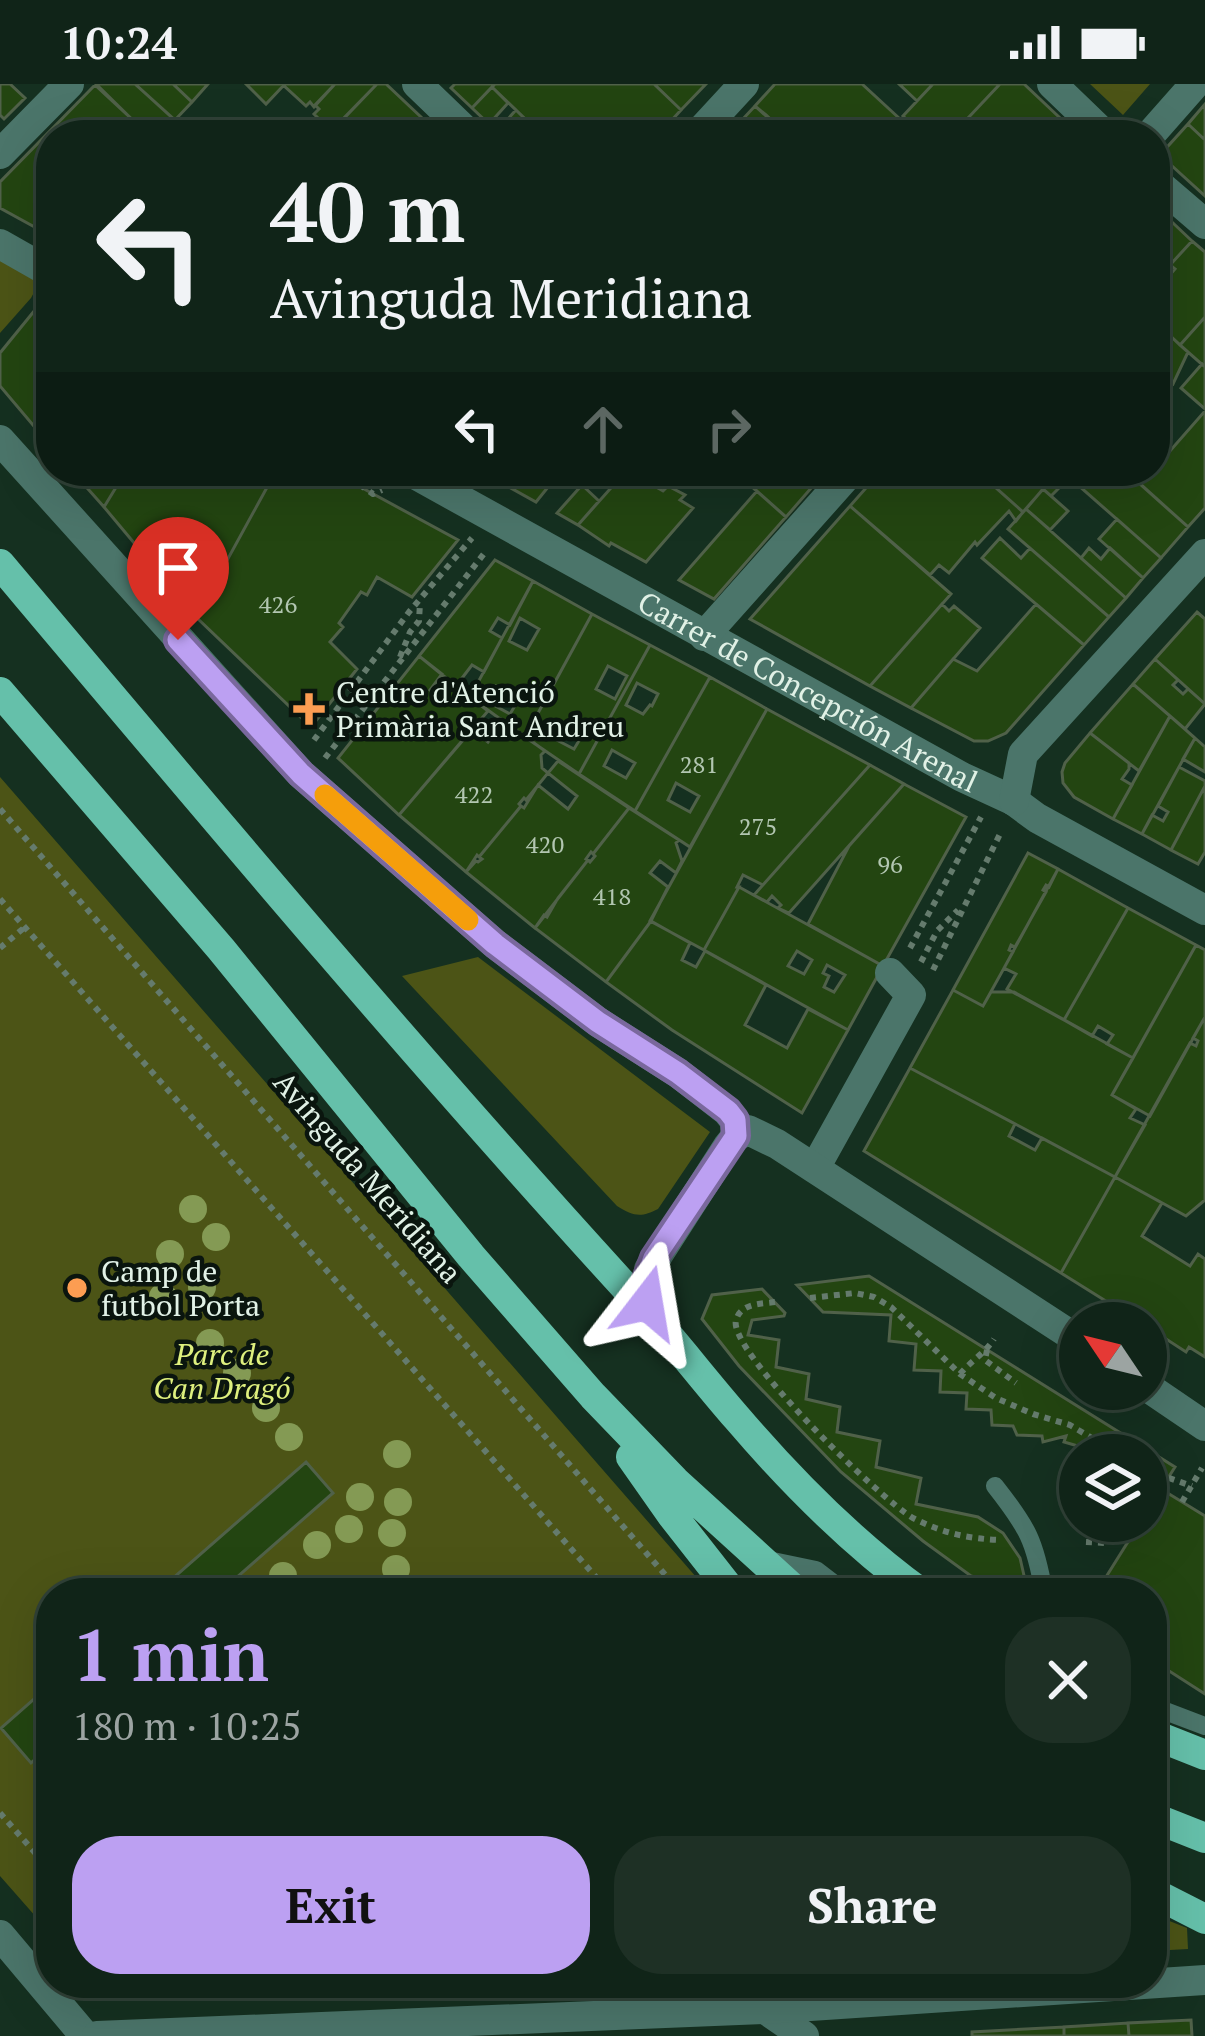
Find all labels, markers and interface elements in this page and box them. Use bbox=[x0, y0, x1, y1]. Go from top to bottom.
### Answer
text: 10:24 bbox=[60, 12, 177, 72]
text: 40 m bbox=[270, 155, 465, 266]
icon: left bbox=[72, 168, 228, 324]
text: Avinguda Meridiana bbox=[270, 262, 752, 333]
icon: left bbox=[444, 396, 510, 462]
icon: ahead bbox=[570, 396, 636, 462]
icon: right bbox=[696, 396, 762, 462]
pin bbox=[127, 517, 229, 640]
icon: arrive bbox=[145, 535, 211, 601]
street label: Carrer de Concepción Arenal bbox=[631, 582, 984, 802]
house number: 426 bbox=[259, 588, 297, 620]
place label: Centre d'Atenció Primària Sant Andreu bbox=[336, 672, 624, 746]
marker: Centre d'Atenció Primària Sant Andreu bbox=[293, 693, 325, 725]
house number: 281 bbox=[680, 748, 718, 780]
house number: 422 bbox=[455, 778, 493, 810]
house number: 275 bbox=[739, 810, 777, 842]
house number: 420 bbox=[526, 828, 564, 860]
house number: 96 bbox=[877, 848, 903, 880]
house number: 418 bbox=[593, 880, 631, 912]
street label: Avinguda Meridiana bbox=[265, 1063, 471, 1291]
position arrow bbox=[584, 1240, 710, 1366]
place label: Camp de futbol Porta bbox=[101, 1251, 260, 1325]
marker: Camp de futbol Porta bbox=[64, 1275, 90, 1301]
north arrow bbox=[1059, 1302, 1167, 1410]
map controls bbox=[1059, 1302, 1167, 1542]
park label: Parc de Can Dragó bbox=[153, 1334, 291, 1408]
button: layers bbox=[1059, 1434, 1167, 1542]
text: 1 min bbox=[72, 1606, 269, 1702]
button: close bbox=[1005, 1617, 1131, 1743]
text: 180 m · 10:25 bbox=[72, 1699, 302, 1751]
button: Exit bbox=[72, 1836, 590, 1974]
button: Share bbox=[614, 1836, 1131, 1974]

